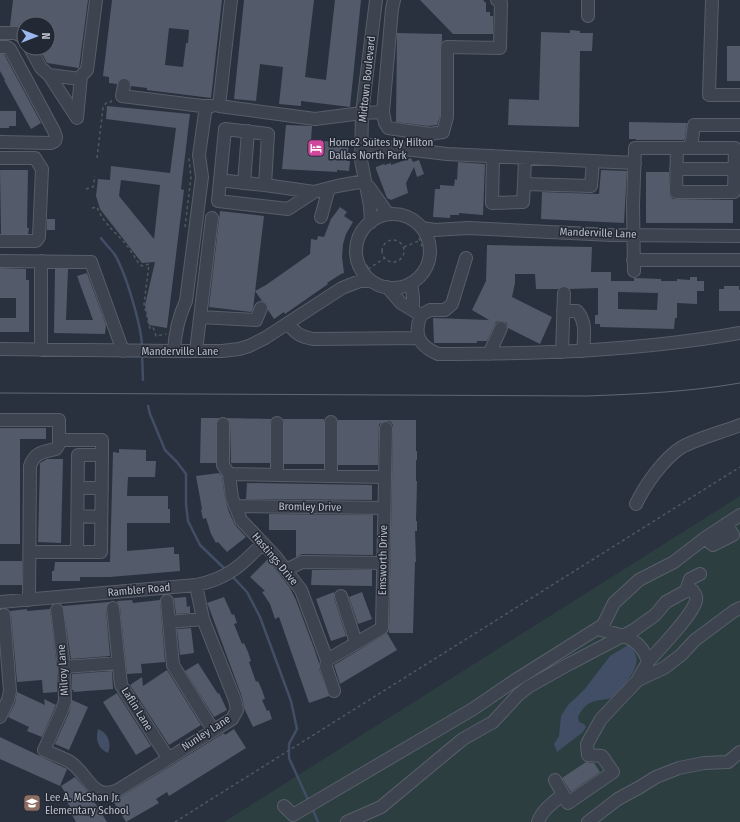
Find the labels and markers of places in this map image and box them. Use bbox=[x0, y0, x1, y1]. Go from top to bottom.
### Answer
place label: Home2 Suites by Hilton Dallas North Park bbox=[329, 136, 433, 162]
hotel icon: Home2 Suites by Hilton Dallas North Park bbox=[306, 138, 326, 158]
place label: Lee A. McShan Jr. Elementary School bbox=[45, 791, 129, 817]
school or university icon: Lee A. McShan Jr. Elementary School bbox=[22, 793, 42, 813]

